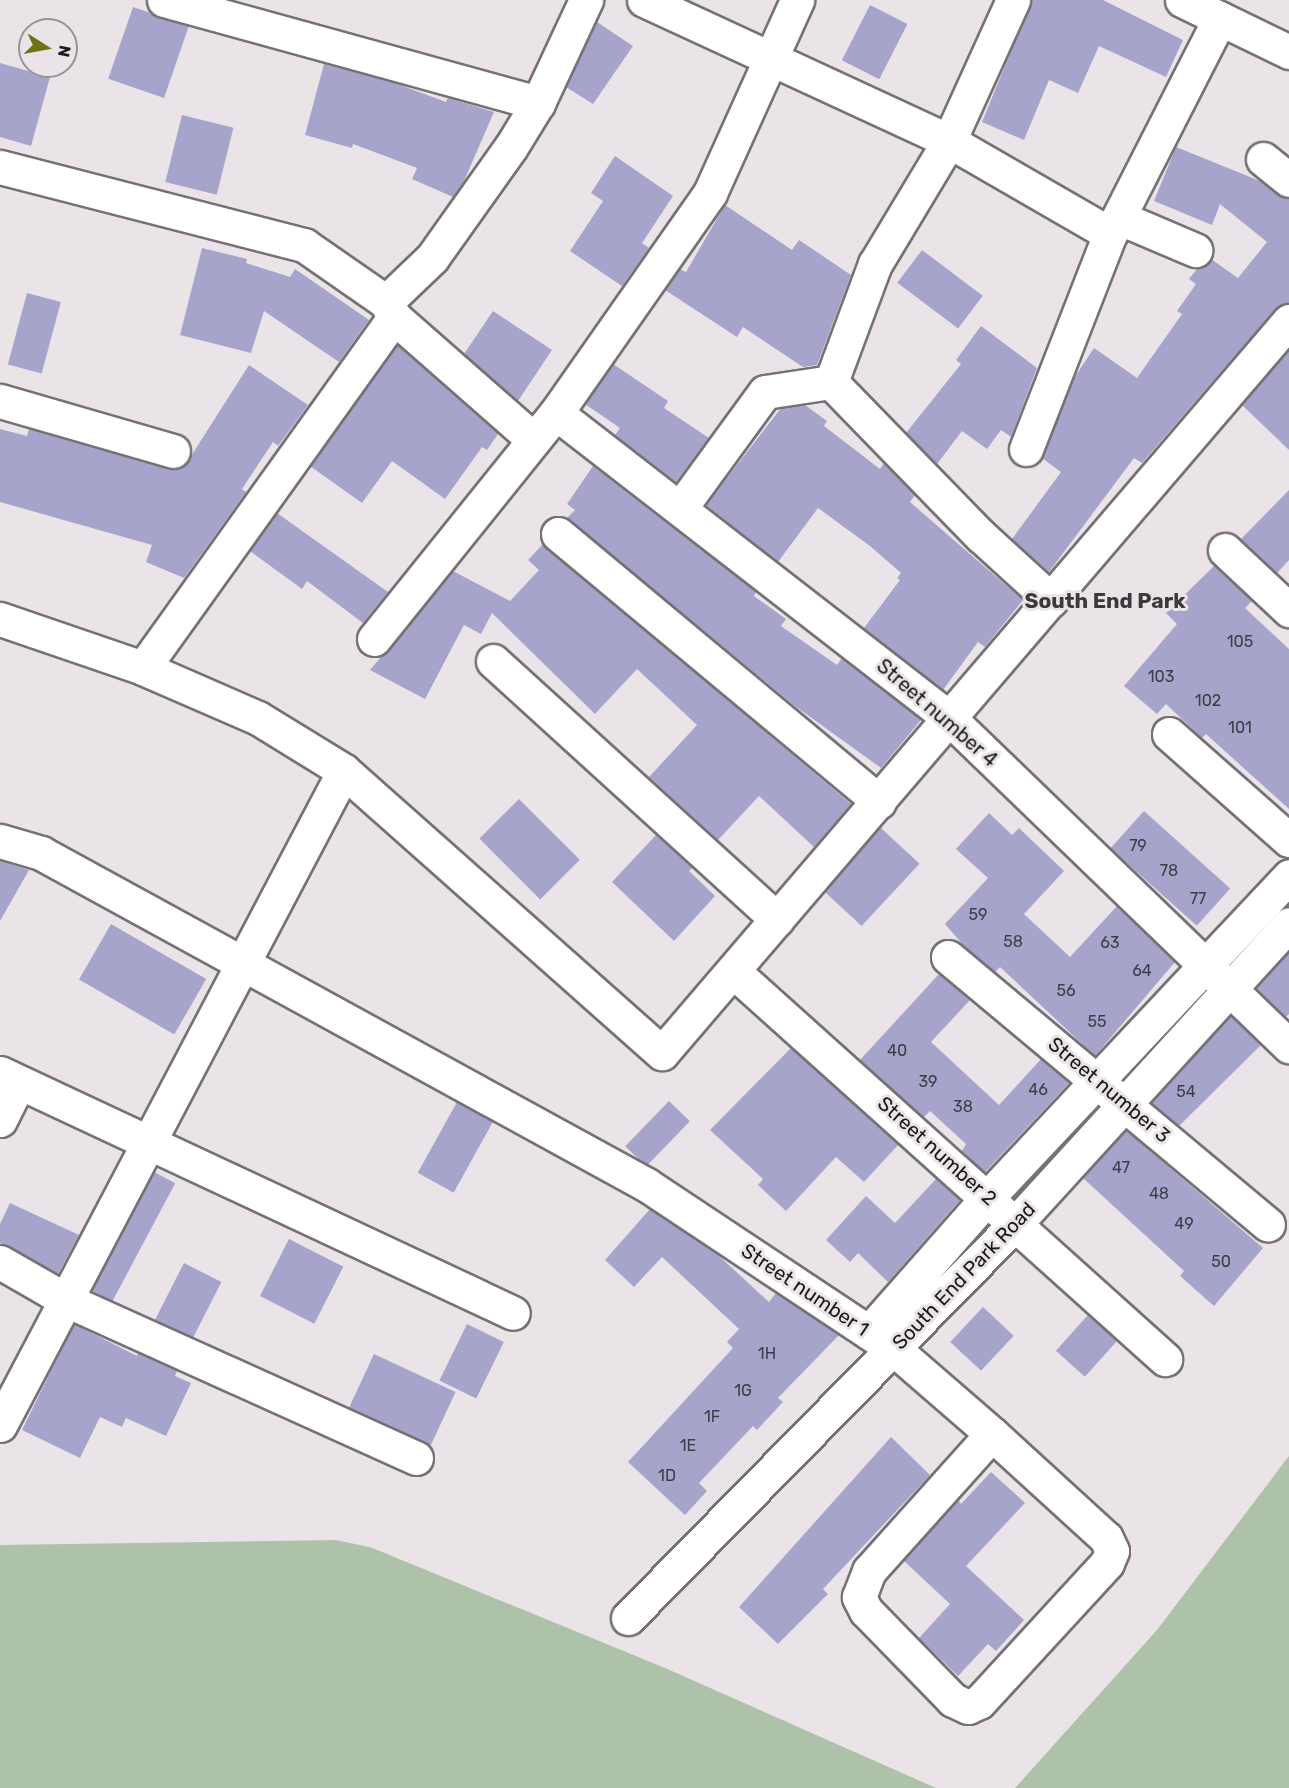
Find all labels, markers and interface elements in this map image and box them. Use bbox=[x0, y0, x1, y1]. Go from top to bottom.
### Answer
north arrow bbox=[18, 18, 78, 78]
text: N bbox=[54, 44, 75, 59]
district label: South End Park bbox=[1025, 588, 1185, 614]
house number: 105 bbox=[1227, 632, 1253, 652]
street label: Street number 4 bbox=[872, 654, 1002, 772]
house number: 103 bbox=[1148, 667, 1174, 687]
house number: 102 bbox=[1195, 691, 1221, 711]
house number: 101 bbox=[1228, 718, 1252, 738]
house number: 79 bbox=[1129, 836, 1147, 856]
house number: 78 bbox=[1160, 861, 1178, 881]
house number: 77 bbox=[1190, 889, 1206, 909]
house number: 59 bbox=[969, 905, 987, 925]
house number: 58 bbox=[1003, 932, 1023, 952]
house number: 63 bbox=[1100, 933, 1120, 953]
house number: 64 bbox=[1132, 961, 1152, 981]
house number: 56 bbox=[1056, 981, 1076, 1001]
house number: 55 bbox=[1087, 1012, 1107, 1032]
street label: Street number 3 bbox=[1043, 1032, 1175, 1148]
house number: 40 bbox=[887, 1041, 907, 1061]
house number: 39 bbox=[918, 1072, 938, 1092]
house number: 46 bbox=[1028, 1080, 1048, 1100]
house number: 54 bbox=[1176, 1082, 1196, 1102]
street label: Street number 2 bbox=[872, 1091, 1002, 1211]
house number: 38 bbox=[953, 1097, 973, 1117]
house number: 47 bbox=[1112, 1158, 1130, 1178]
house number: 48 bbox=[1149, 1184, 1169, 1204]
street label: South End Park Road bbox=[887, 1197, 1041, 1355]
house number: 49 bbox=[1174, 1214, 1194, 1234]
street label: Street number 1 bbox=[737, 1238, 873, 1342]
house number: 50 bbox=[1211, 1252, 1231, 1272]
house number: 1H bbox=[758, 1344, 776, 1364]
house number: 1G bbox=[734, 1381, 752, 1401]
house number: 1F bbox=[704, 1407, 720, 1427]
house number: 1E bbox=[680, 1436, 696, 1456]
house number: 1D bbox=[658, 1466, 676, 1486]

